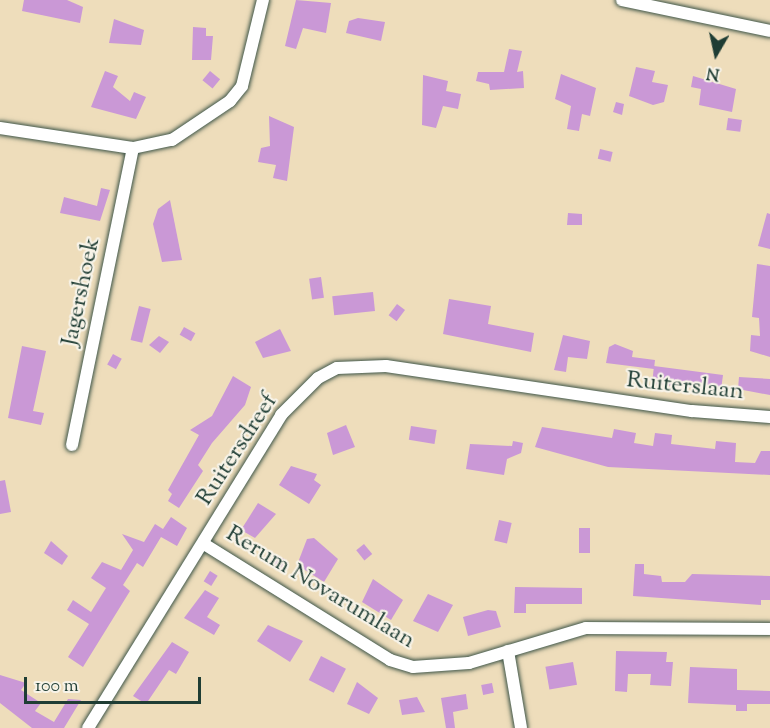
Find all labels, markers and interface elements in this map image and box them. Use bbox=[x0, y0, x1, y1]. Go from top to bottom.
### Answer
north arrow bbox=[686, 24, 746, 84]
text: N bbox=[705, 60, 721, 85]
street label: Jagershoek bbox=[56, 235, 108, 349]
street label: Ruiterslaan bbox=[625, 367, 745, 407]
street label: Ruitersdreef bbox=[191, 389, 285, 511]
street label: Rerum Novarumlaan bbox=[220, 520, 420, 656]
scale bar bbox=[27, 665, 204, 703]
text: 100 m bbox=[35, 674, 79, 700]

